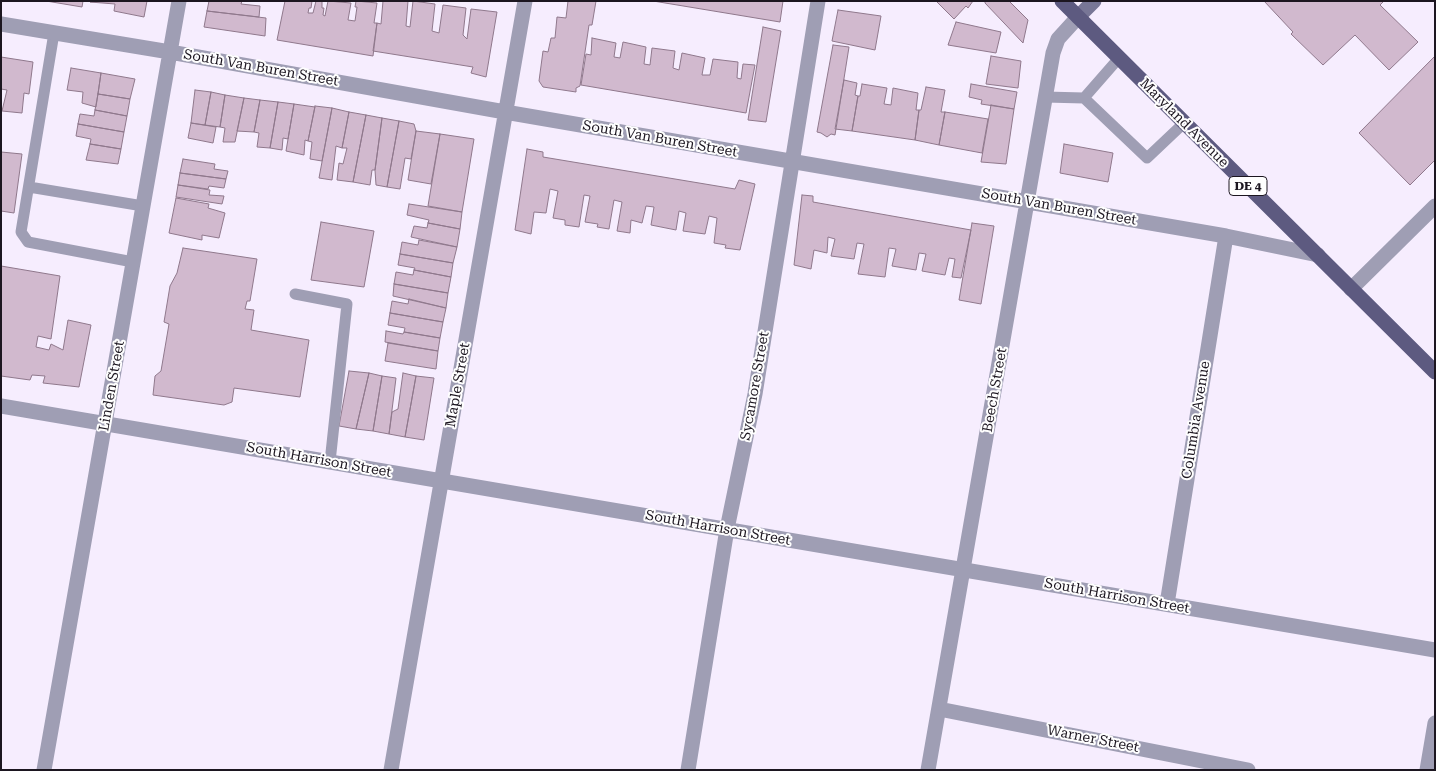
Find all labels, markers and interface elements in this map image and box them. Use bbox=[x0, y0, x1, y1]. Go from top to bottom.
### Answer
street label: South Van Buren Street bbox=[182, 46, 340, 90]
street label: Maryland Avenue bbox=[1136, 75, 1232, 171]
street label: South Van Buren Street bbox=[581, 117, 739, 161]
road number: DE 4 bbox=[1229, 177, 1267, 196]
street label: South Van Buren Street bbox=[980, 185, 1138, 229]
street label: Sycamore Street bbox=[737, 330, 773, 442]
street label: Linden Street bbox=[96, 339, 128, 433]
street label: Maple Street bbox=[442, 341, 474, 429]
street label: Beech Street bbox=[979, 346, 1011, 434]
street label: Columbia Avenue bbox=[1178, 360, 1214, 480]
street label: South Harrison Street bbox=[245, 439, 393, 481]
street label: South Harrison Street bbox=[644, 507, 792, 549]
street label: South Harrison Street bbox=[1043, 575, 1191, 617]
street label: Warner Street bbox=[1046, 722, 1140, 756]

